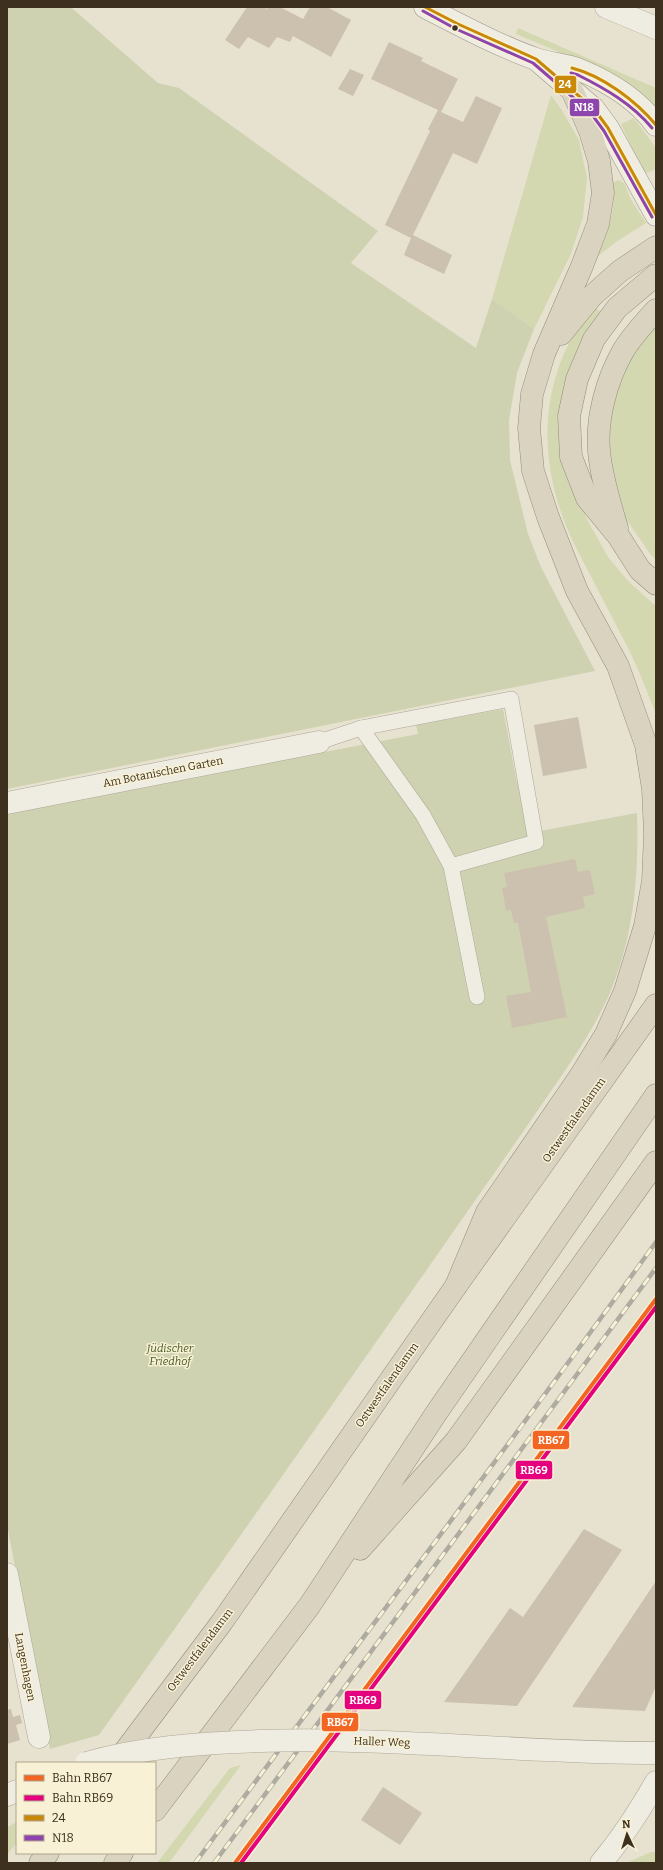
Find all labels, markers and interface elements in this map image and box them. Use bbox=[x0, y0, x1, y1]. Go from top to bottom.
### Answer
unlabelled marker bbox=[450, 23, 460, 33]
line badge: 24 bbox=[554, 75, 577, 94]
text: 24 bbox=[559, 78, 572, 91]
line badge: N18 bbox=[569, 98, 600, 117]
text: N18 bbox=[574, 101, 594, 114]
street label: Am Botanischen Garten bbox=[102, 754, 224, 790]
street label: Ostwestfalendamm bbox=[540, 1075, 608, 1165]
street label: Ostwestfalendamm bbox=[353, 1340, 421, 1430]
park label: Jüdischer Friedhof bbox=[146, 1342, 194, 1368]
line badge: RB67 bbox=[532, 1430, 570, 1450]
text: RB67 bbox=[538, 1434, 564, 1447]
line badge: RB69 bbox=[515, 1460, 553, 1480]
text: RB69 bbox=[520, 1464, 548, 1477]
street label: Ostwestfalendamm bbox=[165, 1606, 236, 1694]
street label: Langenhagen bbox=[12, 1632, 38, 1703]
line badge: RB69 bbox=[344, 1690, 382, 1710]
text: RB69 bbox=[349, 1694, 377, 1707]
line badge: RB67 bbox=[321, 1712, 359, 1732]
text: RB67 bbox=[327, 1716, 353, 1729]
street label: Haller Weg bbox=[353, 1735, 411, 1749]
legend bbox=[16, 1762, 156, 1854]
text: Bahn RB67 bbox=[52, 1771, 112, 1785]
text: Bahn RB69 bbox=[52, 1791, 113, 1805]
text: 24 bbox=[52, 1811, 66, 1825]
north arrow bbox=[607, 1814, 647, 1854]
text: N bbox=[622, 1818, 632, 1831]
text: N18 bbox=[52, 1831, 74, 1845]

